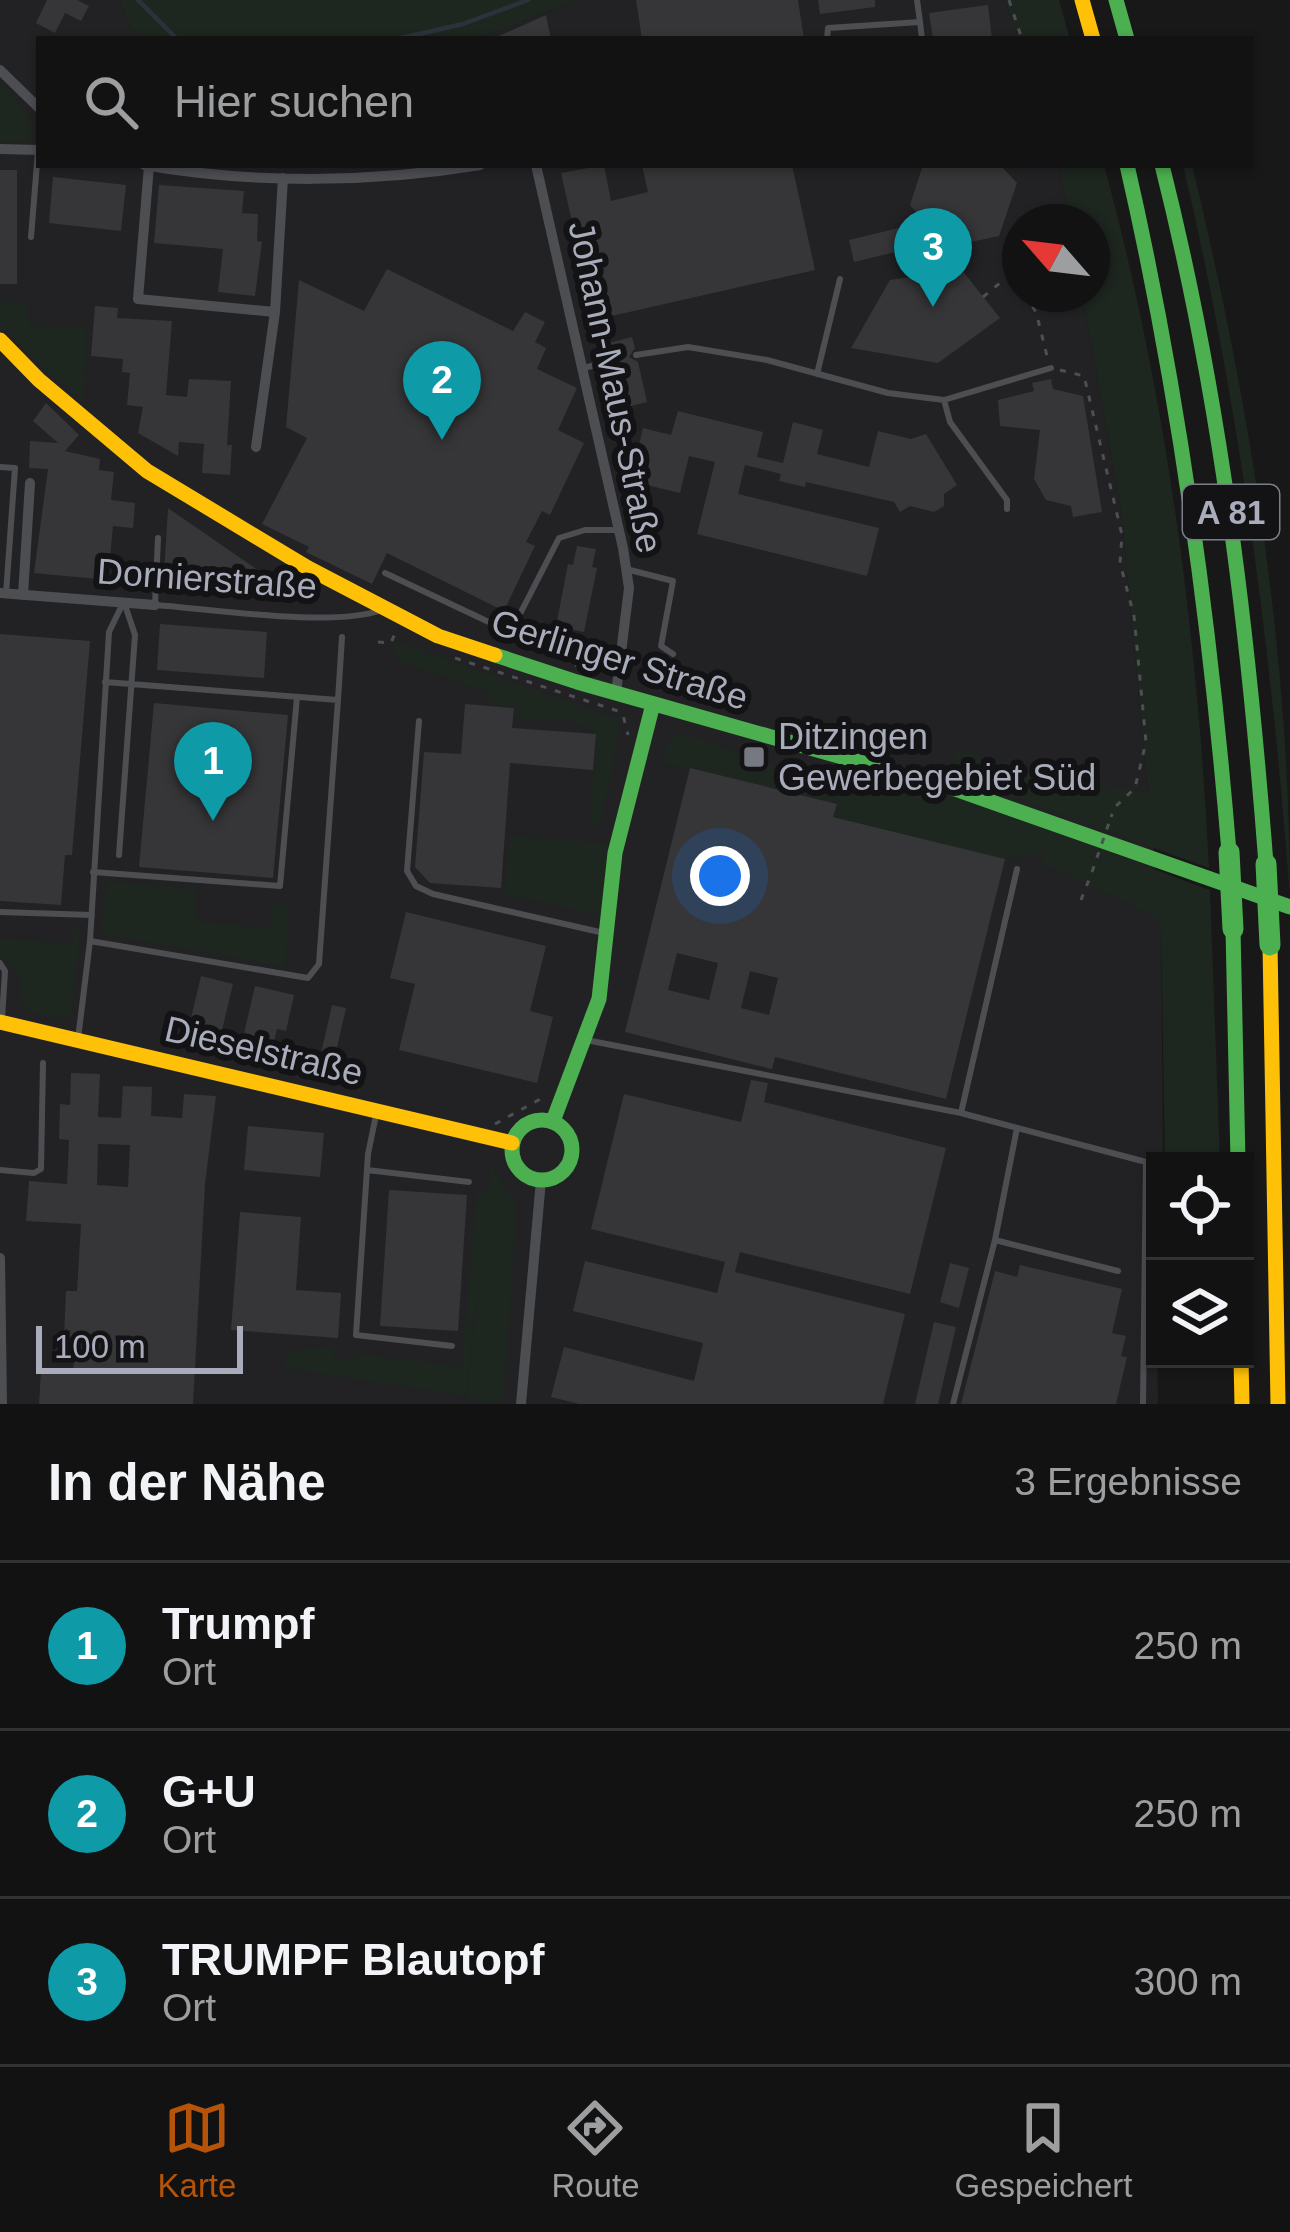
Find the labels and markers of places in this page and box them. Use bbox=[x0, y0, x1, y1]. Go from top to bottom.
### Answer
pin: 3 bbox=[894, 208, 972, 307]
pin: 2 bbox=[403, 341, 481, 440]
place label: Ditzingen Gewerbegebiet Süd bbox=[778, 716, 1096, 798]
pin: 1 bbox=[174, 722, 252, 821]
marker: Ditzingen Gewerbegebiet Süd bbox=[741, 744, 767, 770]

